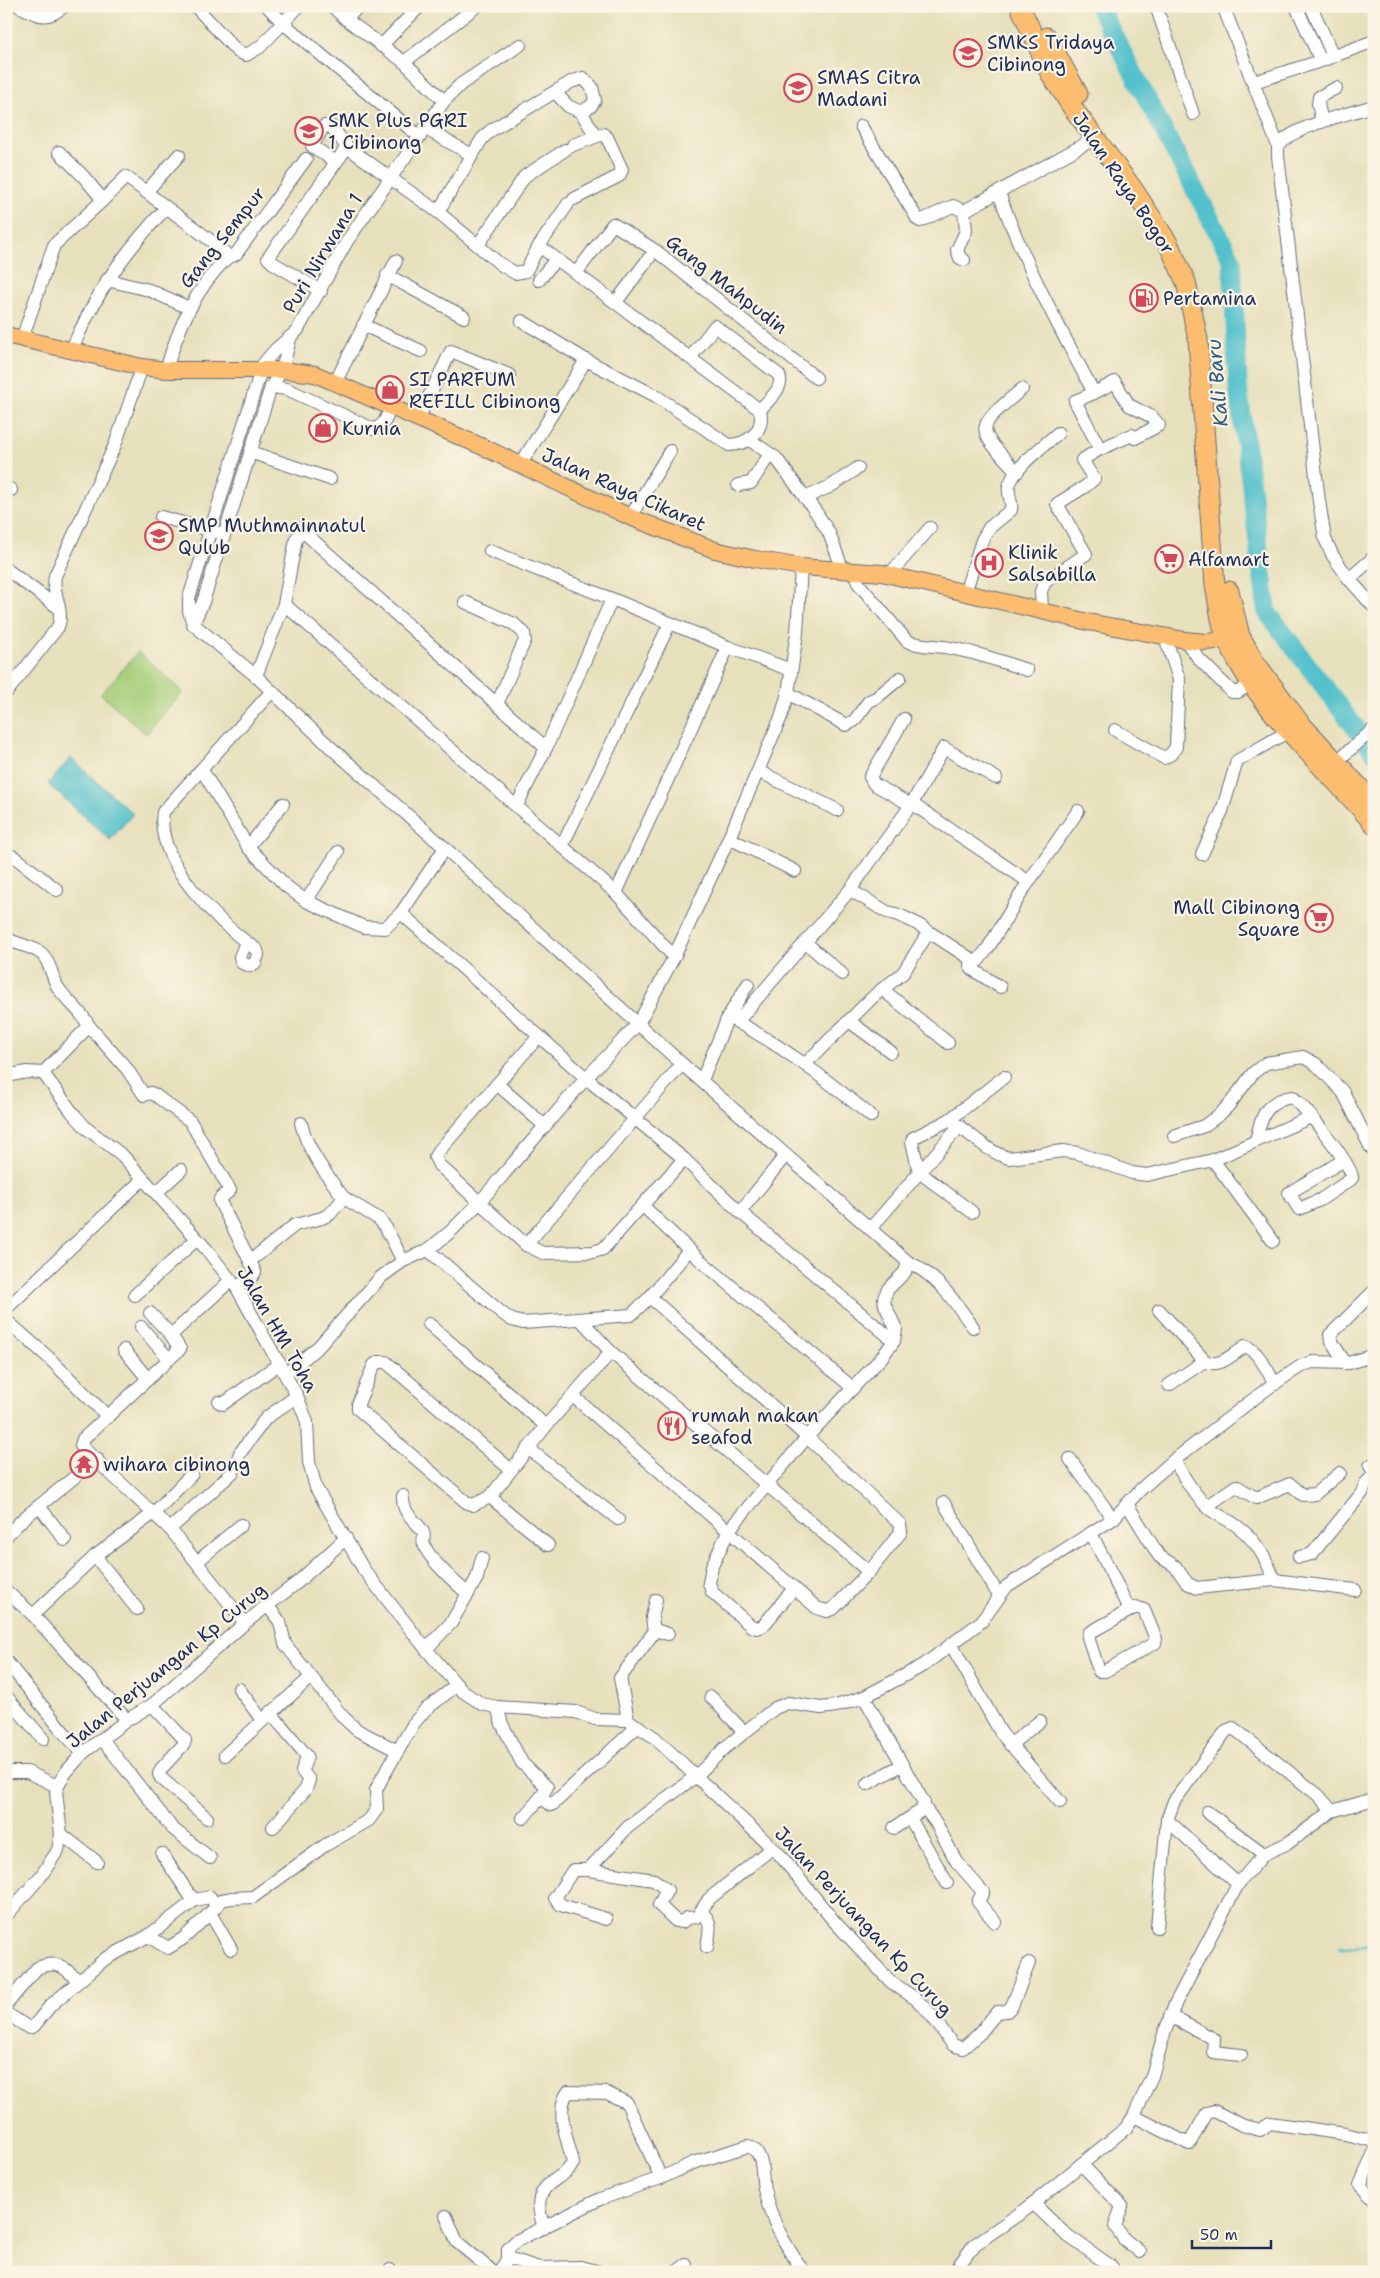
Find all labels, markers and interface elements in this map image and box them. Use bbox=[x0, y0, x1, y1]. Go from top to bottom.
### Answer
place label: SMKS Tridaya Cibinong bbox=[987, 30, 1115, 77]
school or university icon: SMKS Tridaya Cibinong bbox=[953, 38, 983, 68]
place label: SMAS Citra Madani bbox=[817, 65, 921, 112]
school or university icon: SMAS Citra Madani bbox=[783, 73, 813, 103]
street label: Jalan Raya Bogor bbox=[1067, 107, 1180, 259]
place label: SMK Plus PGRI 1 Cibinong bbox=[328, 108, 468, 155]
school or university icon: SMK Plus PGRI 1 Cibinong bbox=[294, 116, 324, 146]
street label: Gang Sempur bbox=[174, 181, 271, 293]
street label: Puri Nirwana 1 bbox=[277, 189, 368, 318]
street label: Gang Mahpudin bbox=[661, 229, 793, 340]
fuel station icon: Pertamina bbox=[1129, 283, 1159, 313]
place label: Pertamina bbox=[1163, 286, 1257, 311]
water label: Kali Baru bbox=[1200, 338, 1234, 428]
place label: SI PARFUM REFILL Cibinong bbox=[409, 367, 560, 414]
shop icon: SI PARFUM REFILL Cibinong bbox=[375, 375, 405, 405]
shop icon: Kurnia bbox=[308, 413, 338, 443]
place label: Kurnia bbox=[342, 416, 401, 441]
street label: Jalan Raya Cikaret bbox=[538, 442, 710, 537]
place label: SMP Muthmainnatul Qulub bbox=[178, 513, 366, 560]
school or university icon: SMP Muthmainnatul Qulub bbox=[144, 521, 174, 551]
place label: Klinik Salsabilla bbox=[1008, 540, 1096, 587]
supermarket icon: Alfamart bbox=[1154, 544, 1184, 574]
place label: Alfamart bbox=[1188, 547, 1270, 572]
hospital icon: Klinik Salsabilla bbox=[974, 548, 1004, 578]
place label: Mall Cibinong Square bbox=[1173, 895, 1300, 942]
supermarket icon: Mall Cibinong Square bbox=[1304, 903, 1334, 933]
street label: Jalan HM Toha bbox=[231, 1262, 324, 1397]
place label: rumah makan seafod bbox=[691, 1403, 819, 1450]
restaurant icon: rumah makan seafod bbox=[657, 1411, 687, 1441]
temple icon: wihara cibinong bbox=[69, 1449, 99, 1479]
place label: wihara cibinong bbox=[103, 1452, 250, 1477]
street label: Jalan Perjuangan Kp Curug bbox=[61, 1577, 271, 1754]
street label: Jalan Perjuangan Kp Curug bbox=[769, 1821, 958, 2021]
scale bar bbox=[1192, 2218, 1271, 2250]
text: 50 m bbox=[1200, 2225, 1238, 2245]

